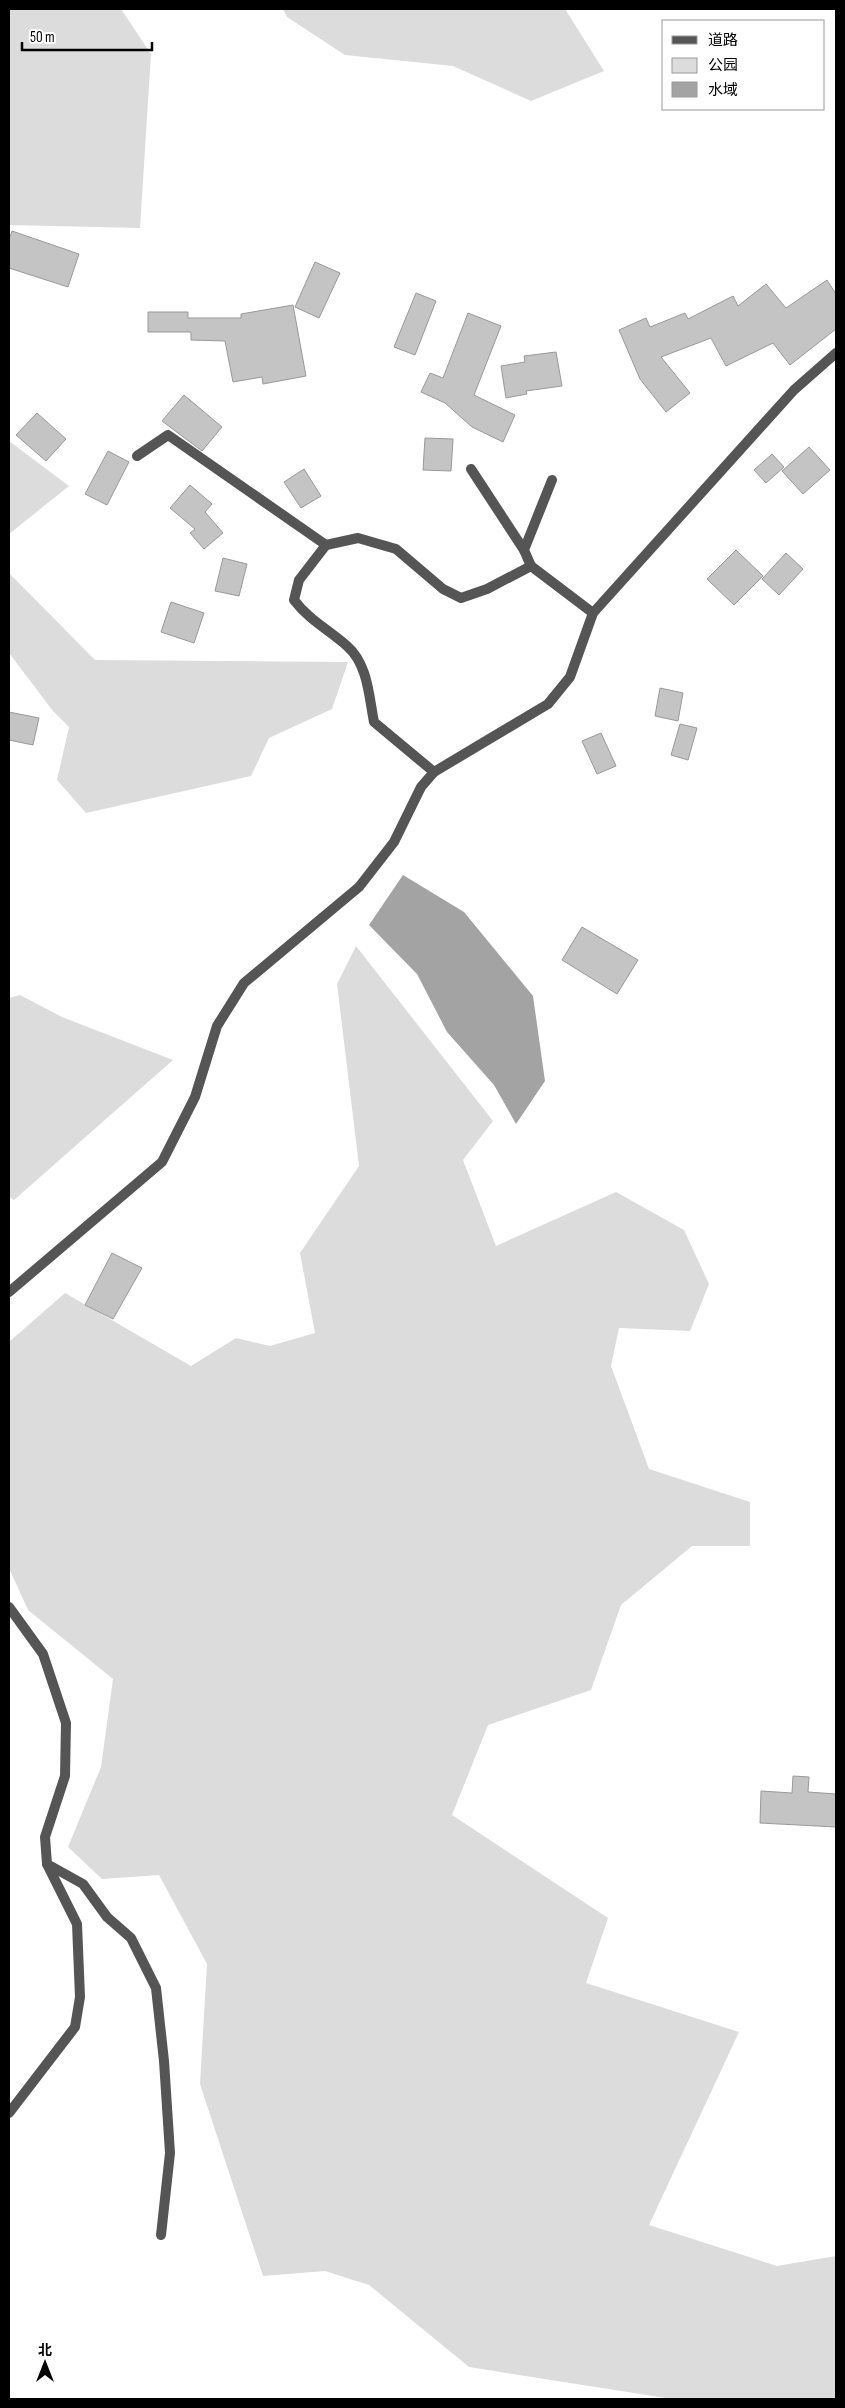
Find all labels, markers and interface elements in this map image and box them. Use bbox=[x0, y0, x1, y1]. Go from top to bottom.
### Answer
scale bar bbox=[22, 20, 152, 52]
legend bbox=[662, 20, 825, 110]
text: 50 m bbox=[30, 28, 55, 47]
text: 道路 bbox=[708, 31, 738, 50]
text: 公园 bbox=[708, 56, 738, 75]
text: 水域 bbox=[708, 81, 738, 100]
north arrow bbox=[20, 2338, 70, 2388]
text: 北 bbox=[38, 2342, 52, 2359]

